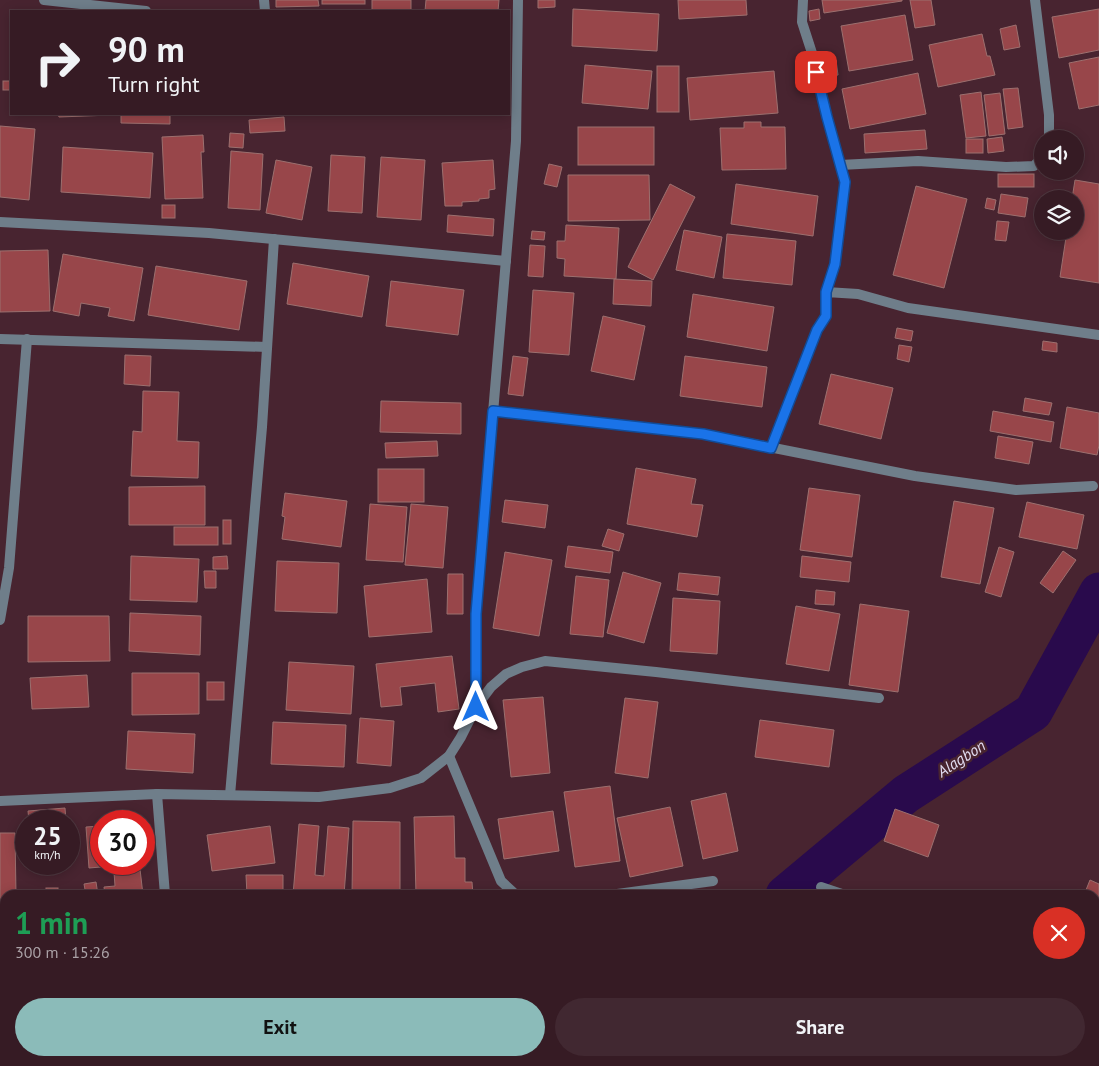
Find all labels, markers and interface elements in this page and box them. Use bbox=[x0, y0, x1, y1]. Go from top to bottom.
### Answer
text: 90 m bbox=[108, 26, 185, 72]
icon: right bbox=[25, 30, 90, 95]
pin bbox=[795, 51, 837, 93]
icon: arrive bbox=[802, 58, 830, 86]
text: Turn right bbox=[108, 70, 200, 98]
map controls bbox=[1034, 130, 1084, 240]
button: sound bbox=[1034, 130, 1084, 180]
button: layers bbox=[1034, 190, 1084, 240]
position arrow bbox=[449, 680, 501, 732]
water label: Alagbon bbox=[932, 735, 989, 782]
speed limit sign: 30 bbox=[90, 810, 155, 875]
text: 25 bbox=[33, 820, 62, 852]
text: km/h bbox=[34, 847, 61, 862]
text: 1 min bbox=[15, 903, 88, 942]
button: close bbox=[1033, 907, 1085, 959]
text: 300 m · 15:26 bbox=[15, 942, 110, 962]
button: Exit bbox=[15, 998, 545, 1056]
button: Share bbox=[555, 998, 1085, 1056]

